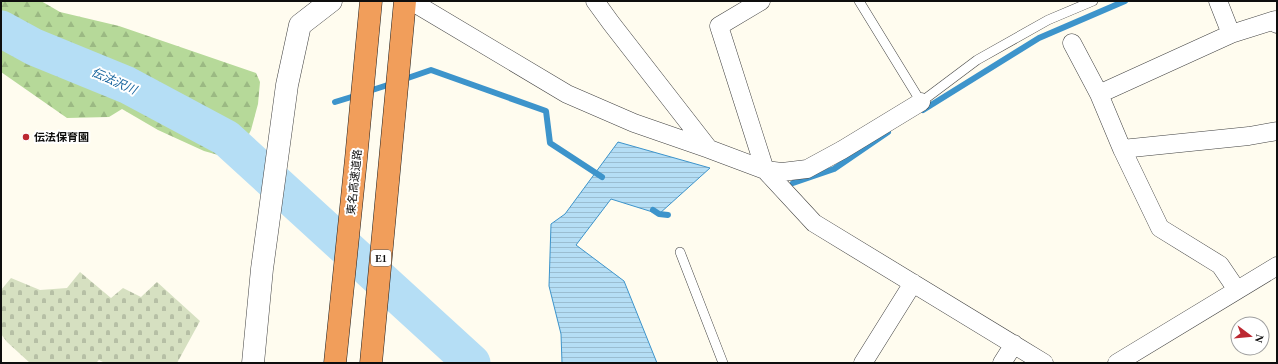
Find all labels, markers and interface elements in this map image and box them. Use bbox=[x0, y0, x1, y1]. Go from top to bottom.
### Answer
water label: 伝法沢川 bbox=[89, 65, 141, 98]
place label: 伝法保育園 bbox=[34, 131, 89, 143]
marker: 伝法保育園 bbox=[21, 132, 31, 142]
street label: 東名高速道路 bbox=[345, 149, 363, 215]
road number: E1 bbox=[371, 250, 391, 266]
north arrow bbox=[1230, 316, 1270, 356]
text: N bbox=[1253, 333, 1266, 344]

